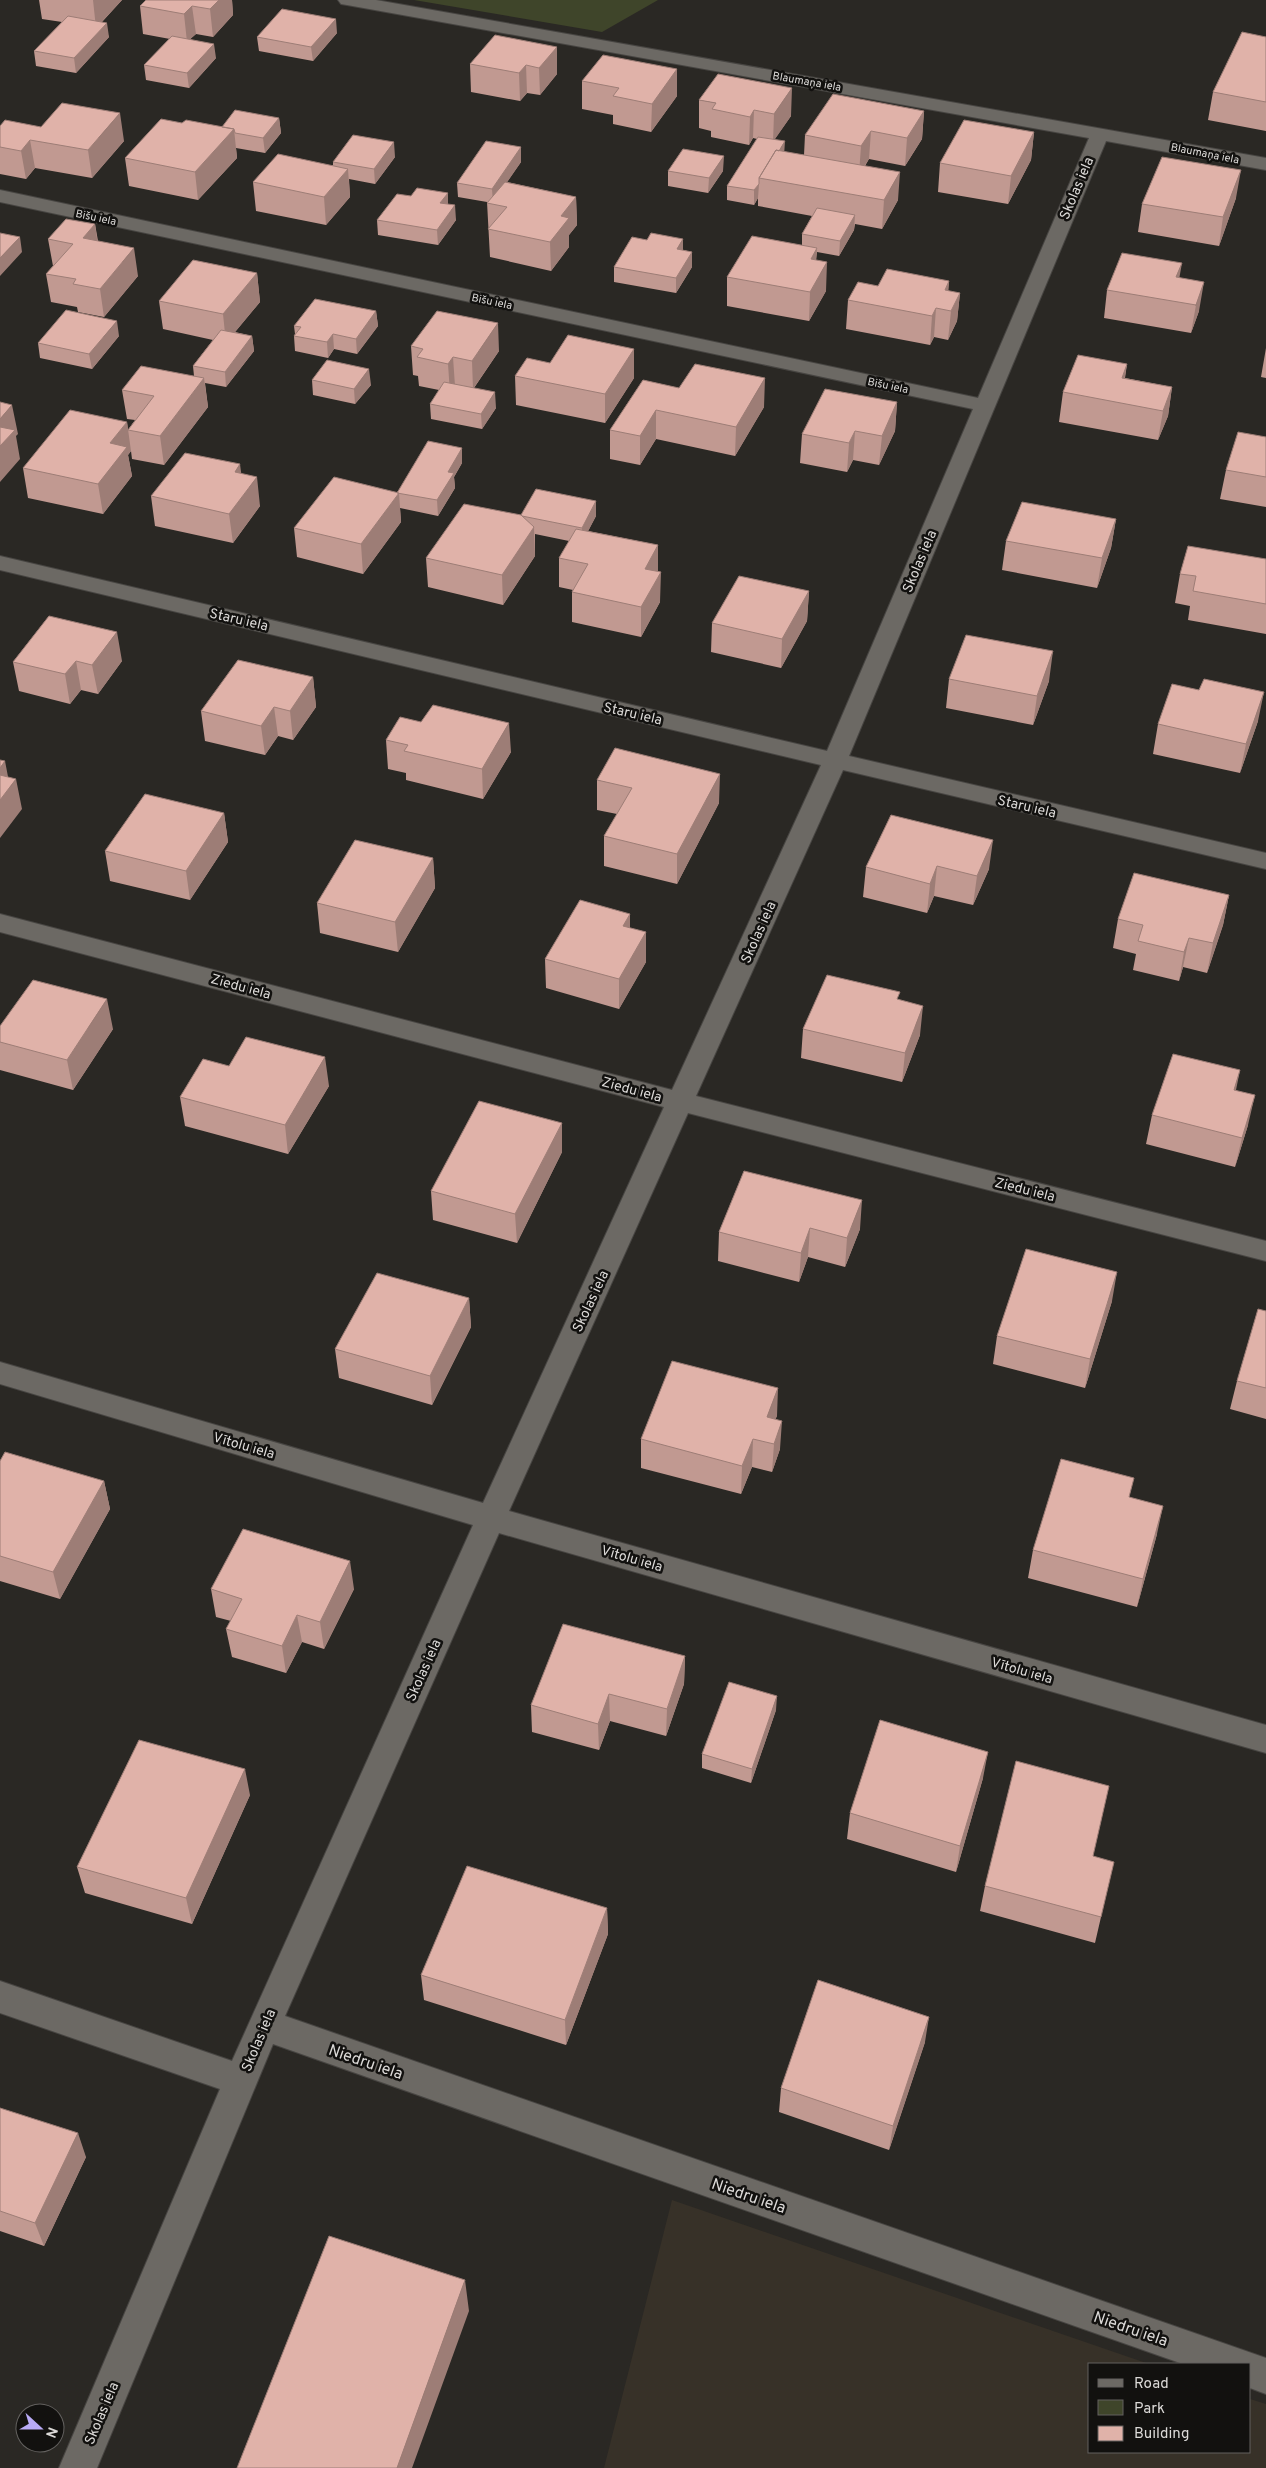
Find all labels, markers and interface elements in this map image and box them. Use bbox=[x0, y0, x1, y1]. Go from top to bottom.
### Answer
street label: Blaumaņa iela bbox=[771, 69, 842, 95]
street label: Blaumaņa iela bbox=[1169, 140, 1240, 168]
street label: Skolas iela bbox=[1057, 155, 1098, 222]
street label: Bišu iela bbox=[74, 207, 118, 229]
street label: Bišu iela bbox=[470, 291, 514, 313]
street label: Bišu iela bbox=[866, 375, 910, 397]
street label: Skolas iela bbox=[900, 528, 941, 595]
street label: Staru iela bbox=[208, 605, 270, 635]
street label: Staru iela bbox=[602, 699, 664, 729]
street label: Staru iela bbox=[996, 792, 1058, 822]
street label: Skolas iela bbox=[738, 899, 781, 966]
street label: Ziedu iela bbox=[209, 971, 273, 1004]
street label: Ziedu iela bbox=[600, 1074, 664, 1107]
street label: Ziedu iela bbox=[993, 1175, 1057, 1206]
street label: Skolas iela bbox=[570, 1268, 613, 1335]
street label: Vītolu iela bbox=[211, 1430, 276, 1463]
street label: Vītolu iela bbox=[599, 1543, 664, 1576]
street label: Skolas iela bbox=[403, 1637, 446, 1704]
street label: Vītolu iela bbox=[989, 1655, 1054, 1688]
street label: Skolas iela bbox=[239, 2007, 280, 2074]
street label: Niedru iela bbox=[325, 2041, 405, 2085]
street label: Niedru iela bbox=[708, 2175, 788, 2219]
street label: Niedru iela bbox=[1090, 2308, 1170, 2352]
legend bbox=[1088, 2363, 1251, 2453]
text: Road bbox=[1134, 2375, 1169, 2394]
street label: Skolas iela bbox=[82, 2380, 123, 2447]
text: Park bbox=[1134, 2400, 1165, 2419]
north arrow bbox=[15, 2403, 65, 2453]
text: N bbox=[41, 2424, 60, 2440]
text: Building bbox=[1134, 2425, 1189, 2444]

